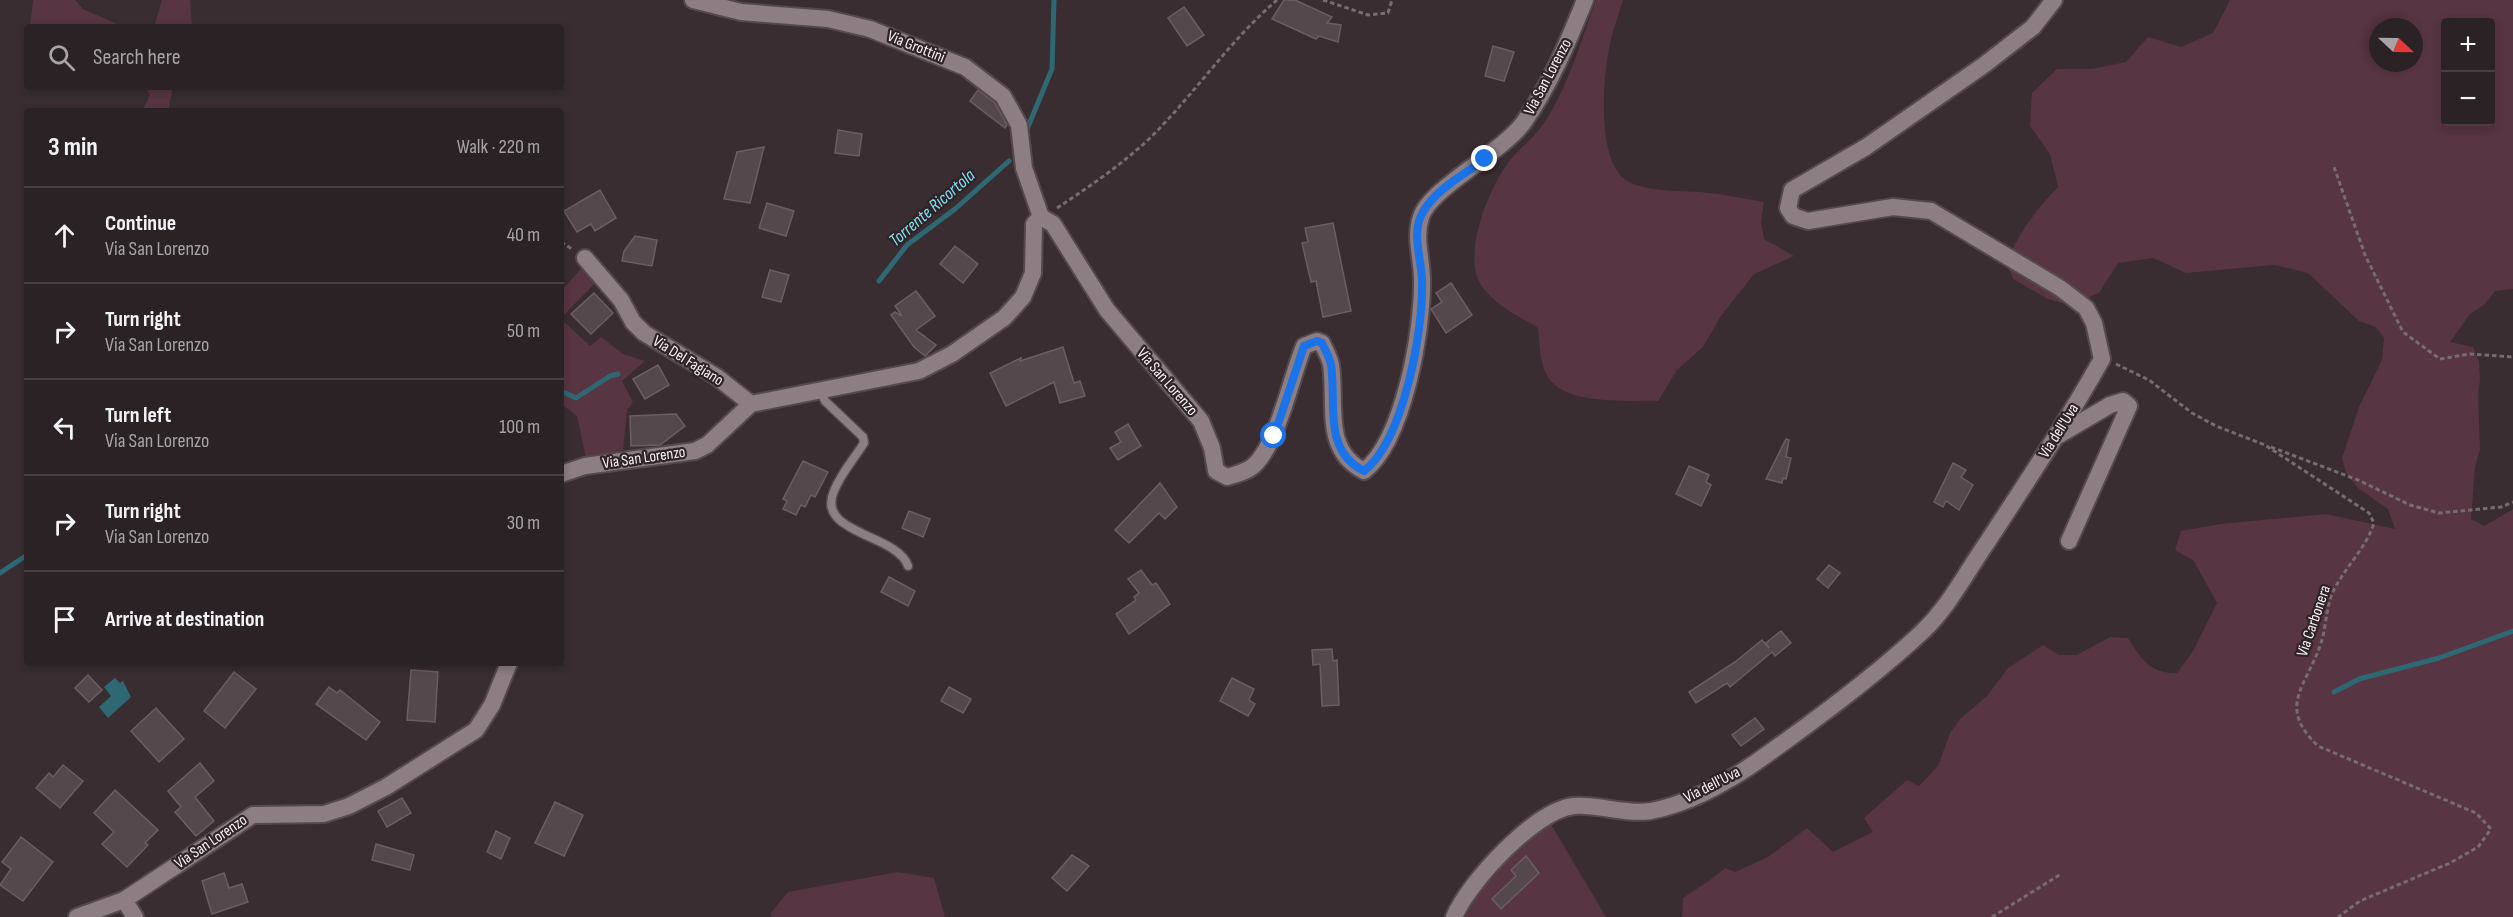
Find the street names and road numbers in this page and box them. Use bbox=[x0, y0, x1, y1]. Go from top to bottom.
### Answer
street label: Via Grottini bbox=[884, 27, 948, 67]
street label: Via San Lorenzo bbox=[1520, 36, 1576, 118]
street label: Via Del Fagiano bbox=[649, 332, 727, 390]
street label: Via San Lorenzo bbox=[1132, 344, 1202, 420]
street label: Via dell'Uva bbox=[2035, 400, 2083, 462]
street label: Via San Lorenzo bbox=[601, 443, 687, 473]
street label: Via Carbonera bbox=[2293, 583, 2335, 659]
street label: Via dell'Uva bbox=[1681, 763, 1743, 807]
street label: Via San Lorenzo bbox=[171, 811, 251, 873]

